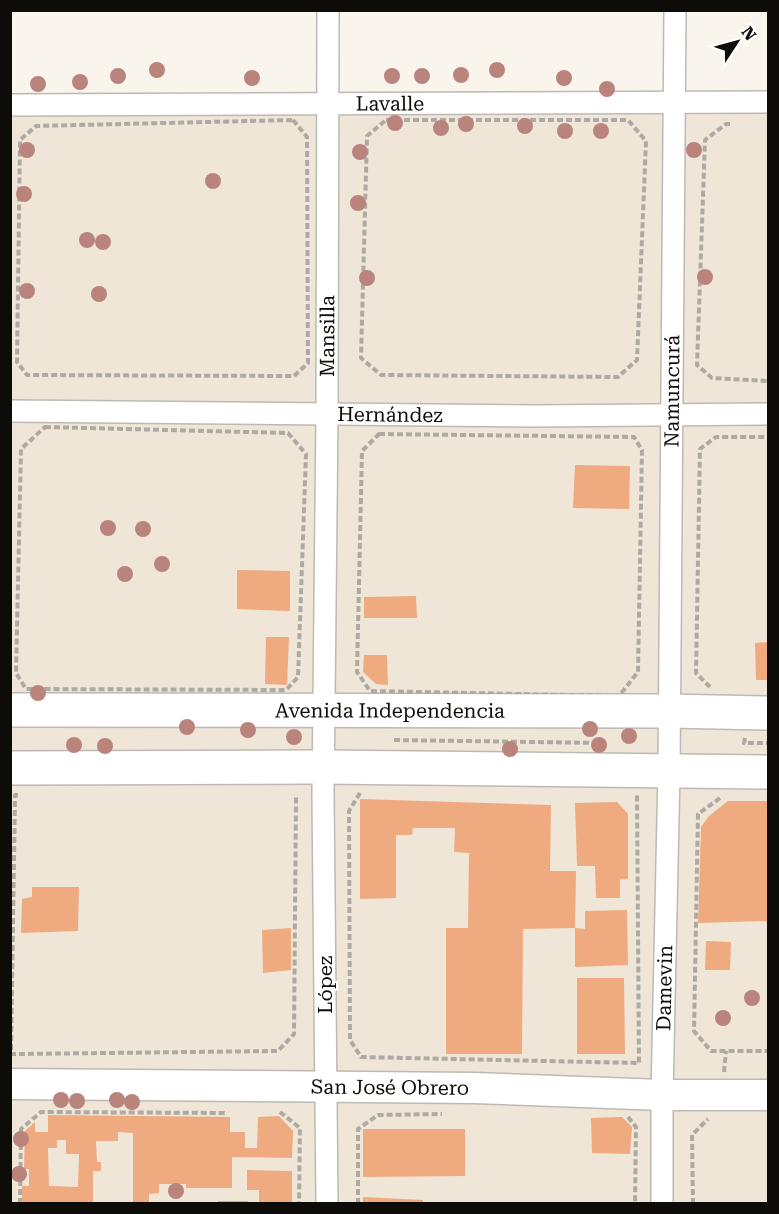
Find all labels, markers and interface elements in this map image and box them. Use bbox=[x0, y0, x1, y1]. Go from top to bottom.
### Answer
north arrow bbox=[707, 12, 767, 72]
text: N bbox=[737, 23, 760, 44]
street label: Lavalle bbox=[356, 91, 424, 116]
street label: Mansilla bbox=[315, 295, 339, 377]
street label: Namuncurá bbox=[660, 335, 684, 447]
street label: Hernández bbox=[337, 402, 443, 427]
street label: Avenida Independencia bbox=[275, 698, 505, 723]
street label: Damevin bbox=[651, 945, 677, 1031]
street label: López bbox=[313, 956, 337, 1014]
street label: San José Obrero bbox=[311, 1075, 469, 1100]

